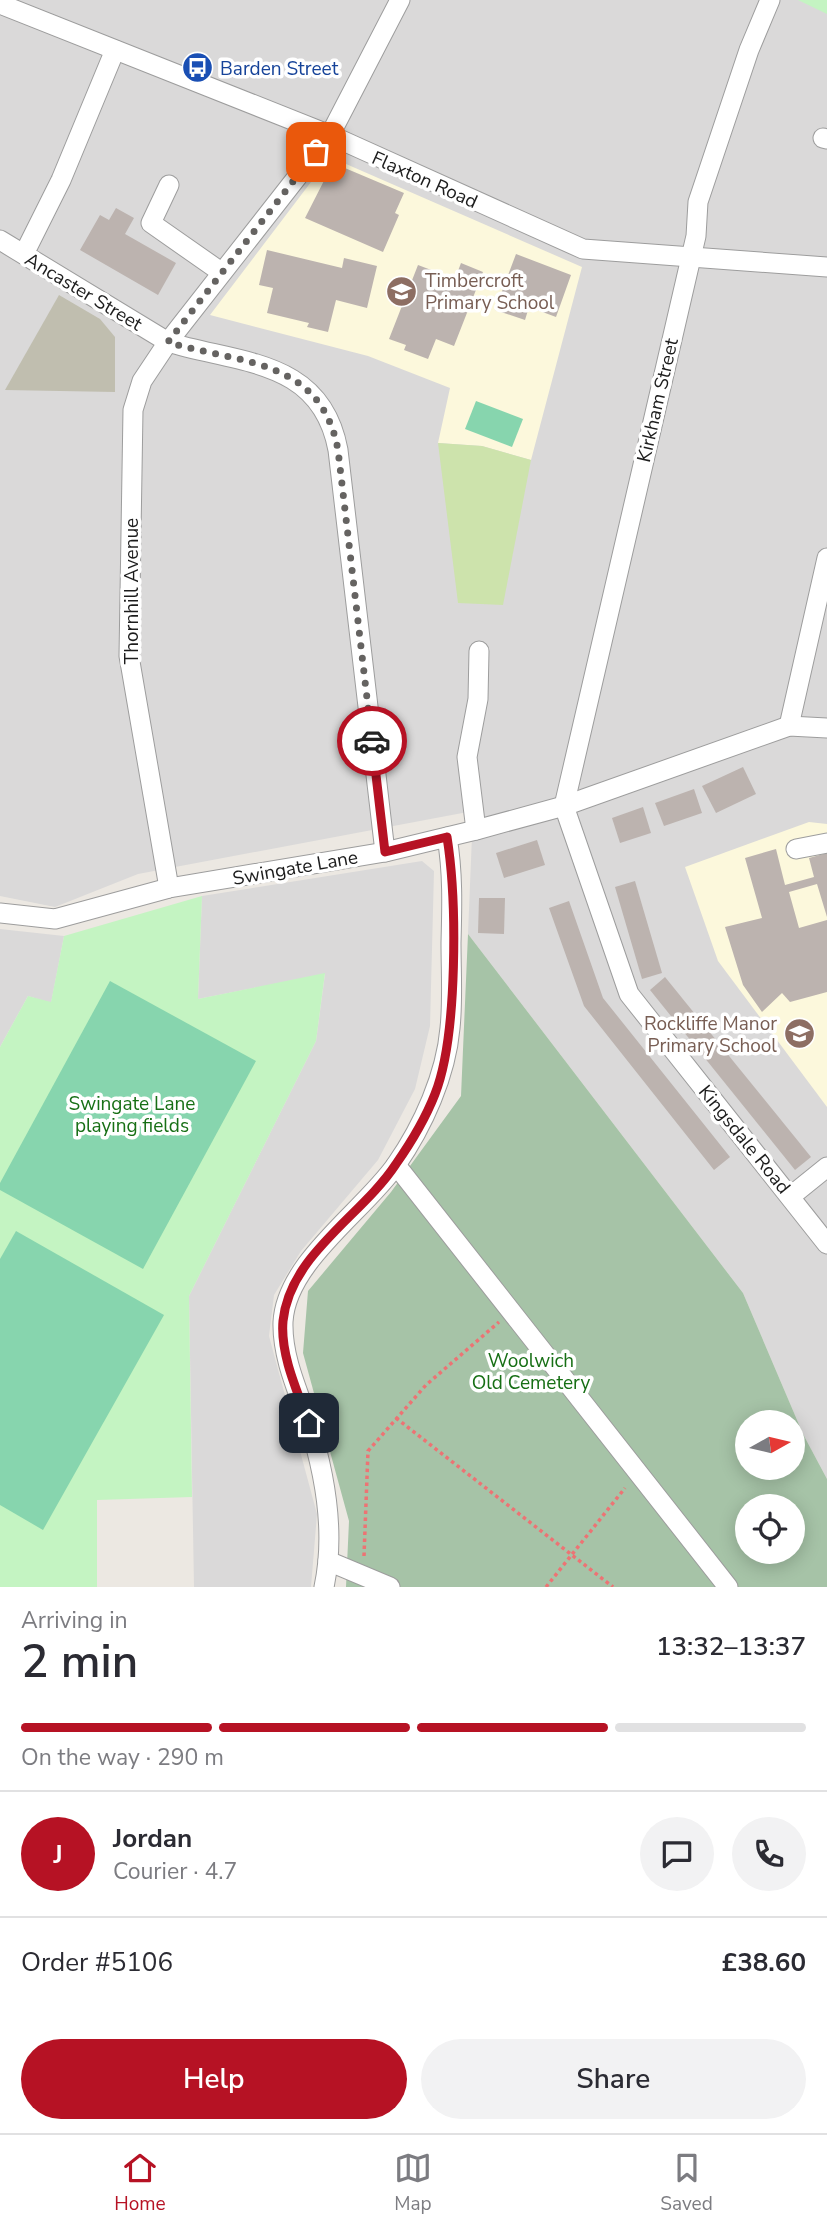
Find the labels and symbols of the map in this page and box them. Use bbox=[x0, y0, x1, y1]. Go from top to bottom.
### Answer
bus stop icon: Barden Street bbox=[180, 51, 214, 85]
place label: Barden Street bbox=[220, 56, 339, 82]
pin bbox=[286, 122, 346, 182]
street label: Flaxton Road bbox=[368, 145, 482, 215]
street label: Ancaster Street bbox=[20, 247, 147, 337]
place label: Timbercroft Primary School bbox=[425, 268, 555, 316]
school or university icon: Timbercroft Primary School bbox=[385, 274, 419, 308]
street label: Kirkham Street bbox=[631, 335, 685, 465]
street label: Thornhill Avenue bbox=[119, 518, 145, 664]
courier bbox=[337, 706, 407, 776]
street label: Swingate Lane bbox=[230, 844, 360, 892]
place label: Rockliffe Manor Primary School bbox=[644, 1011, 777, 1059]
school or university icon: Rockliffe Manor Primary School bbox=[783, 1017, 817, 1051]
street label: Kingsdale Road bbox=[692, 1080, 796, 1200]
park label: Swingate Lane playing fields bbox=[69, 1091, 195, 1139]
park label: Woolwich Old Cemetery bbox=[472, 1348, 590, 1396]
pin bbox=[279, 1393, 339, 1453]
north arrow bbox=[735, 1410, 805, 1480]

